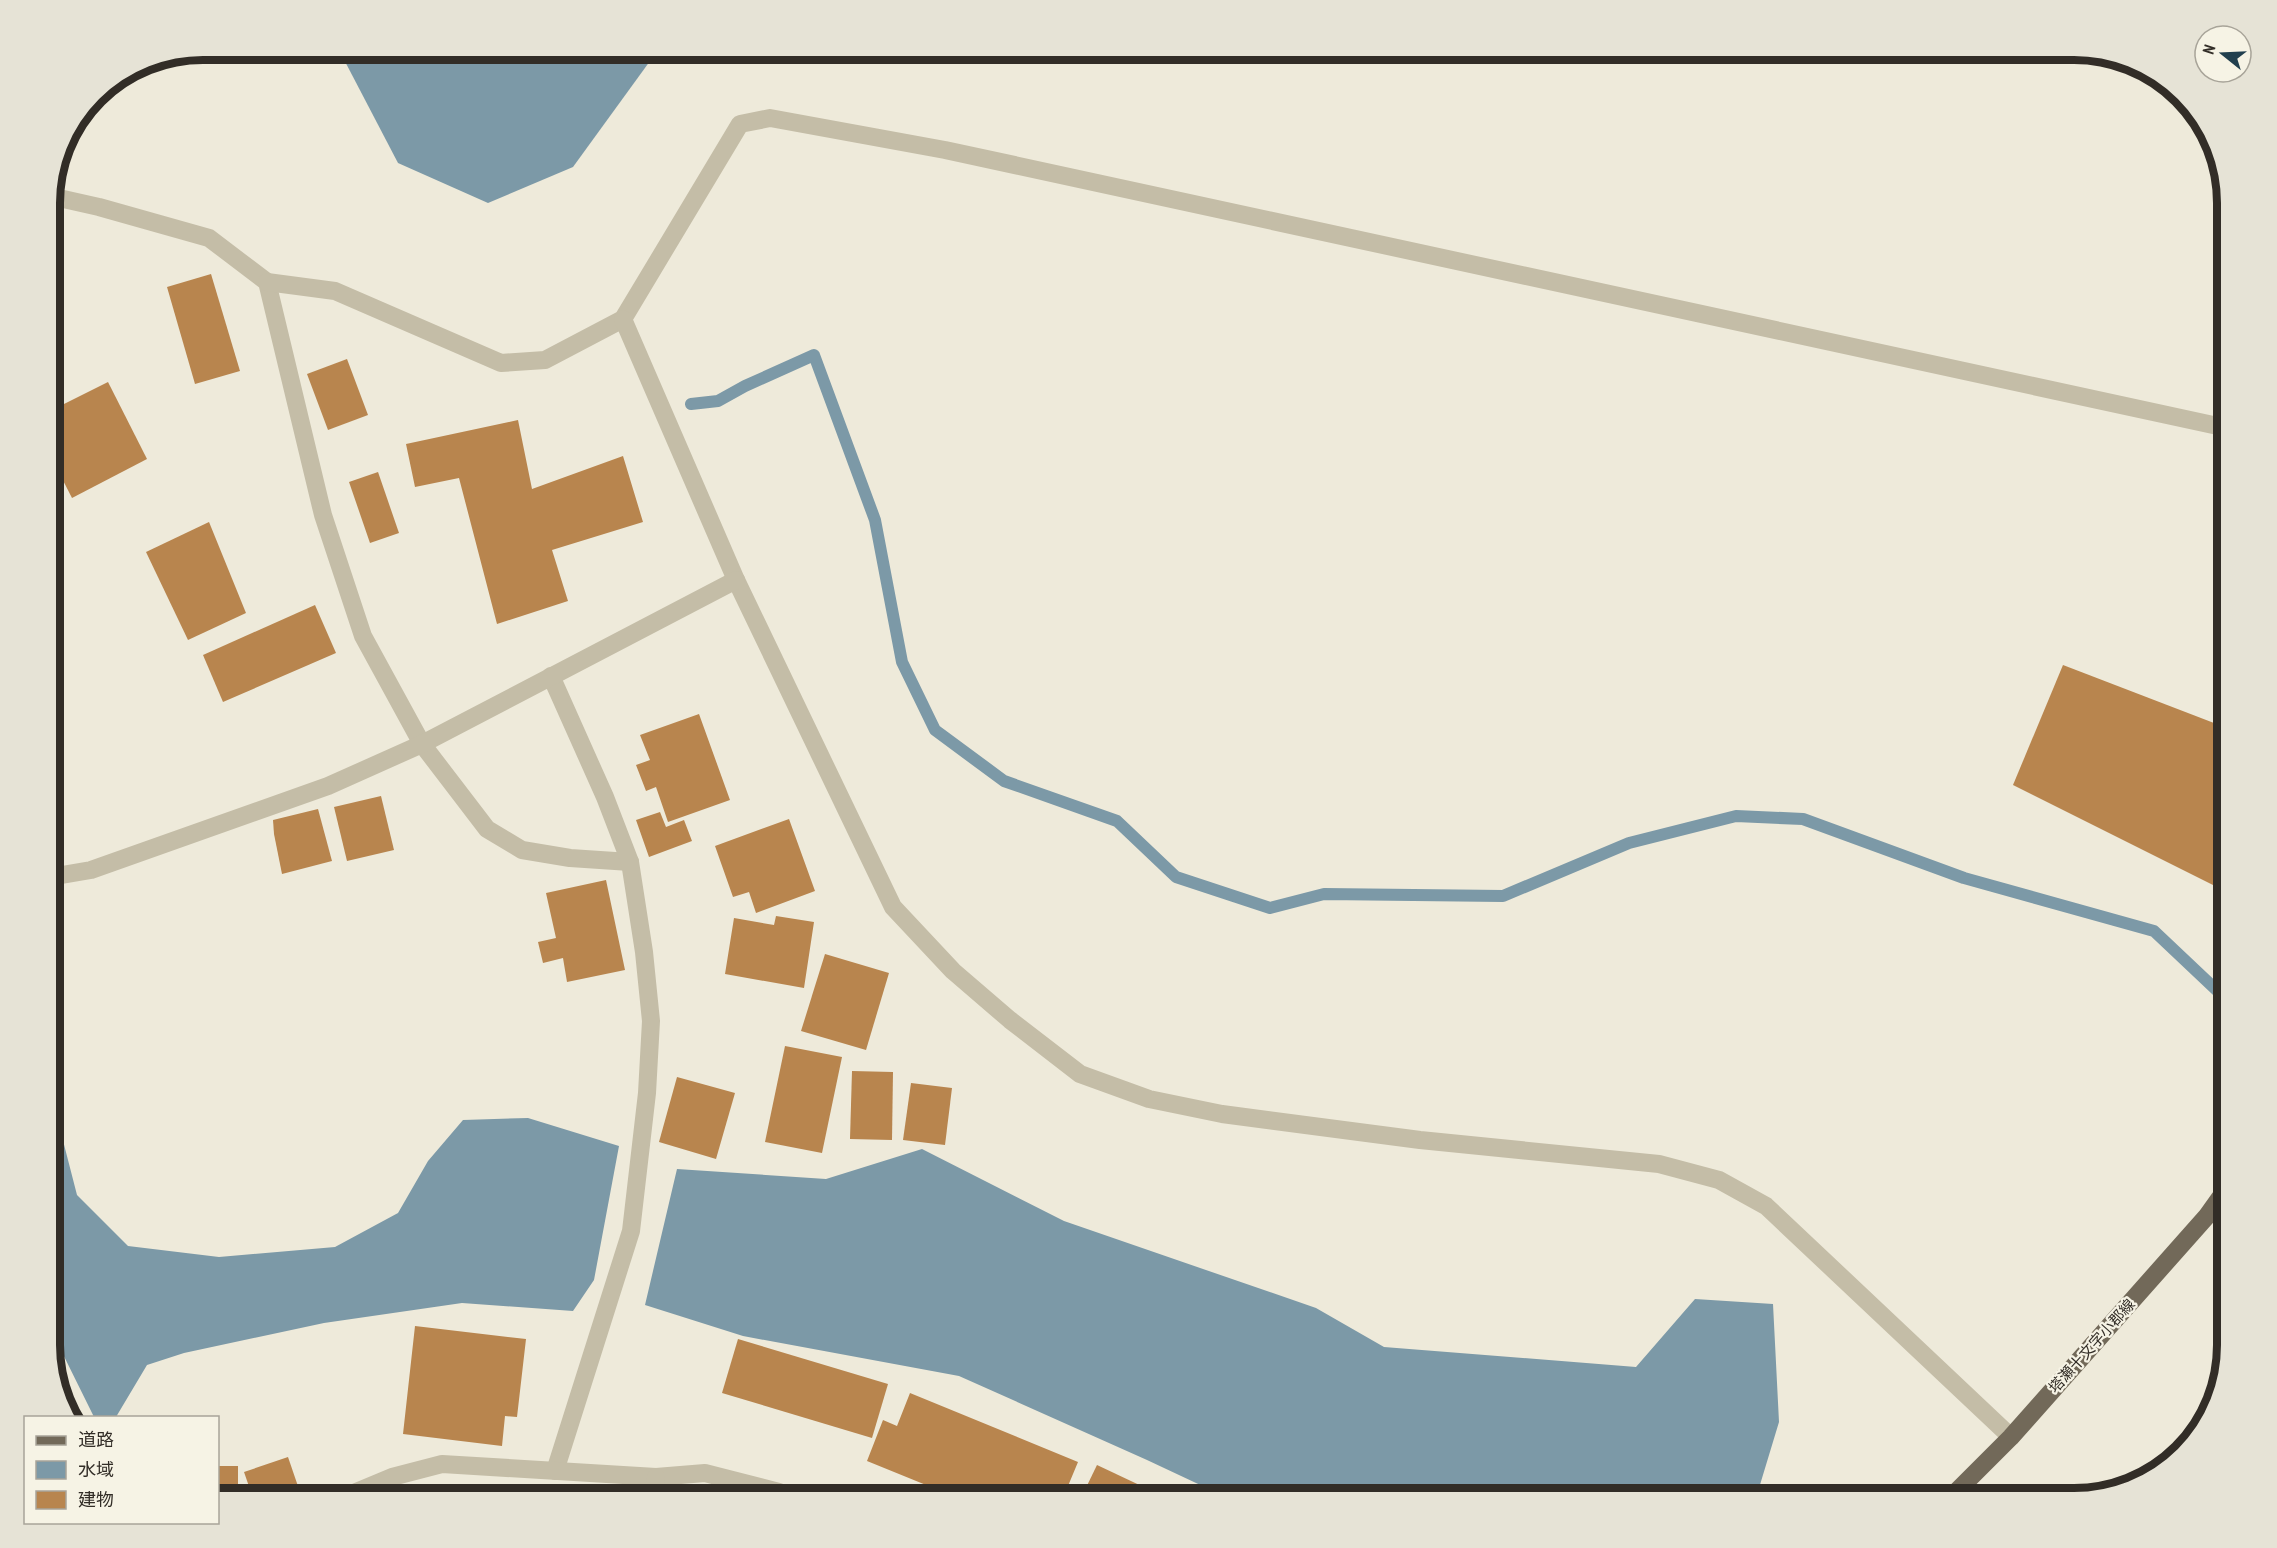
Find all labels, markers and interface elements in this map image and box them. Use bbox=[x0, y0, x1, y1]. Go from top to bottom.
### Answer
north arrow bbox=[2193, 24, 2253, 84]
text: N bbox=[2198, 42, 2220, 57]
street label: 塔瀬十文字小郡線 bbox=[2044, 1295, 2139, 1397]
legend bbox=[24, 1416, 219, 1524]
text: 道路 bbox=[78, 1428, 114, 1451]
text: 水域 bbox=[78, 1458, 114, 1481]
text: 建物 bbox=[78, 1488, 114, 1511]

